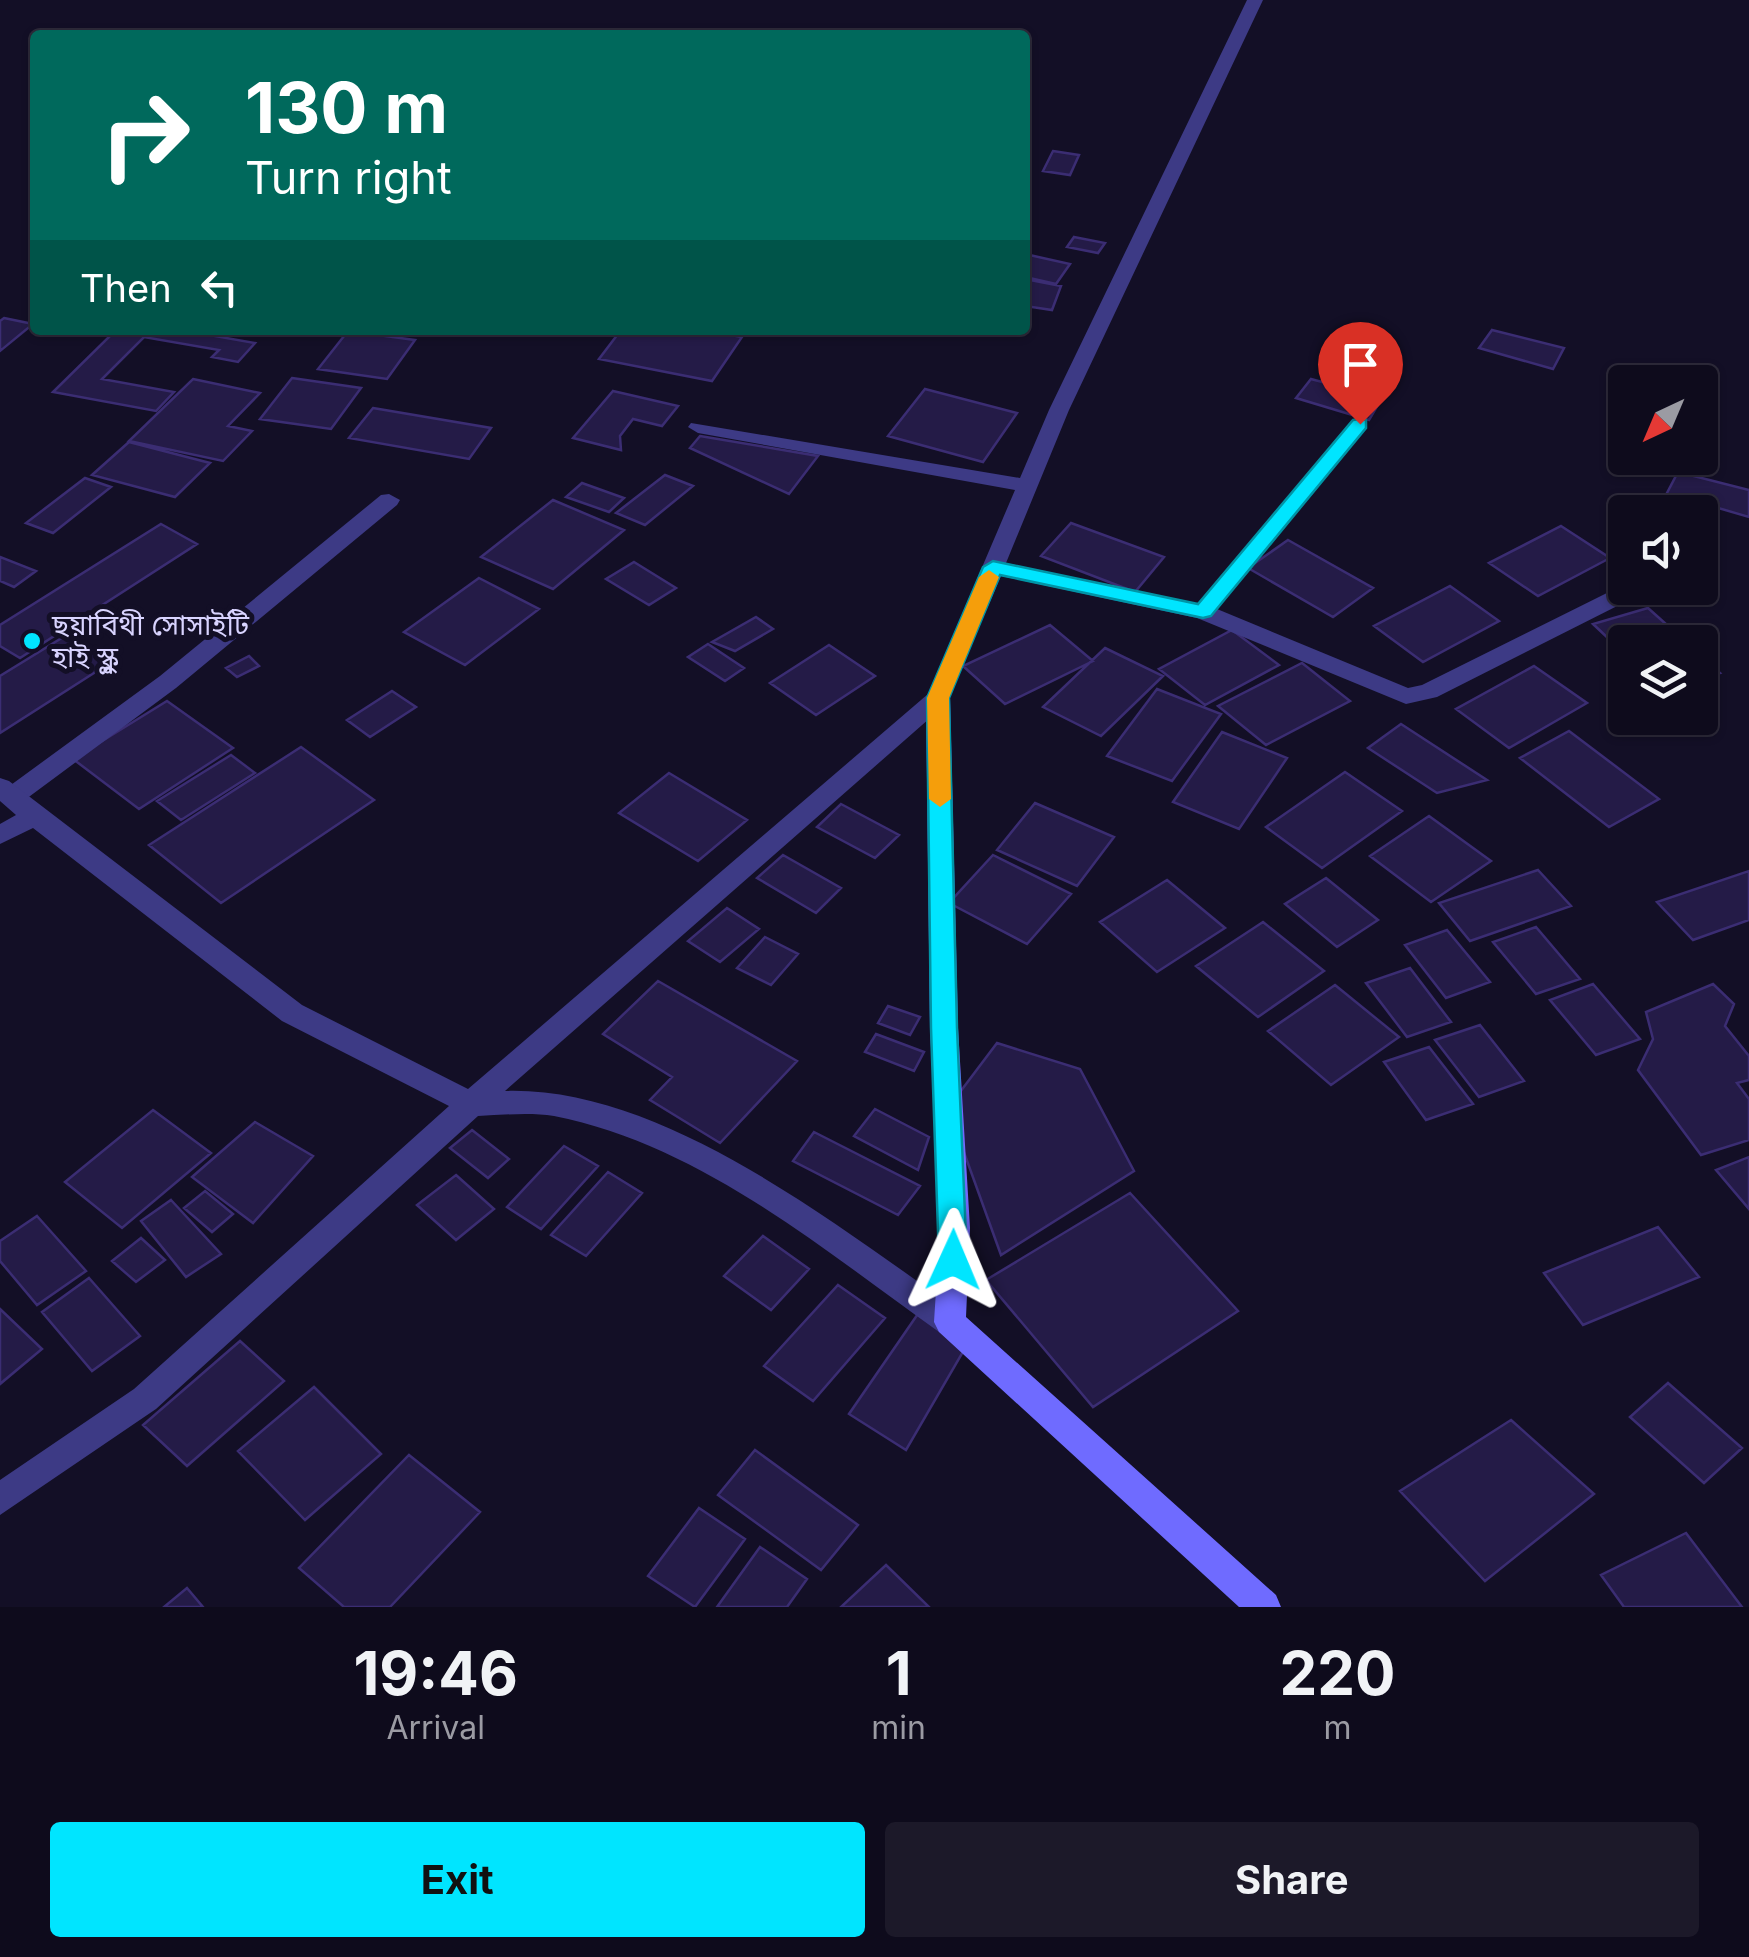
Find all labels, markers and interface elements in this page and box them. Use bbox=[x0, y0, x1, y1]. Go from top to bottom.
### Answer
text: 130 m bbox=[245, 65, 448, 150]
icon: right bbox=[80, 70, 210, 200]
text: Turn right bbox=[245, 150, 452, 205]
icon: left bbox=[192, 260, 247, 315]
text: Then bbox=[80, 265, 172, 311]
pin bbox=[1318, 322, 1403, 425]
icon: arrive bbox=[1333, 337, 1388, 392]
north arrow bbox=[1608, 365, 1718, 475]
map controls bbox=[1608, 365, 1718, 735]
button: sound bbox=[1608, 495, 1718, 605]
place label: ছয়াবিথী সোসাইটি হাই স্কুল bbox=[51, 608, 250, 675]
button: layers bbox=[1608, 625, 1718, 735]
marker: ছয়াবিথী সোসাইটি হাই স্কুল bbox=[21, 630, 43, 652]
position arrow bbox=[901, 1208, 1005, 1312]
text: 19:46 bbox=[353, 1637, 518, 1709]
text: 1 bbox=[886, 1637, 912, 1709]
text: 220 bbox=[1279, 1637, 1396, 1709]
text: Arrival bbox=[386, 1708, 485, 1747]
text: min bbox=[871, 1708, 926, 1747]
text: m bbox=[1323, 1708, 1352, 1747]
button: Exit bbox=[50, 1822, 865, 1937]
button: Share bbox=[885, 1822, 1699, 1937]

